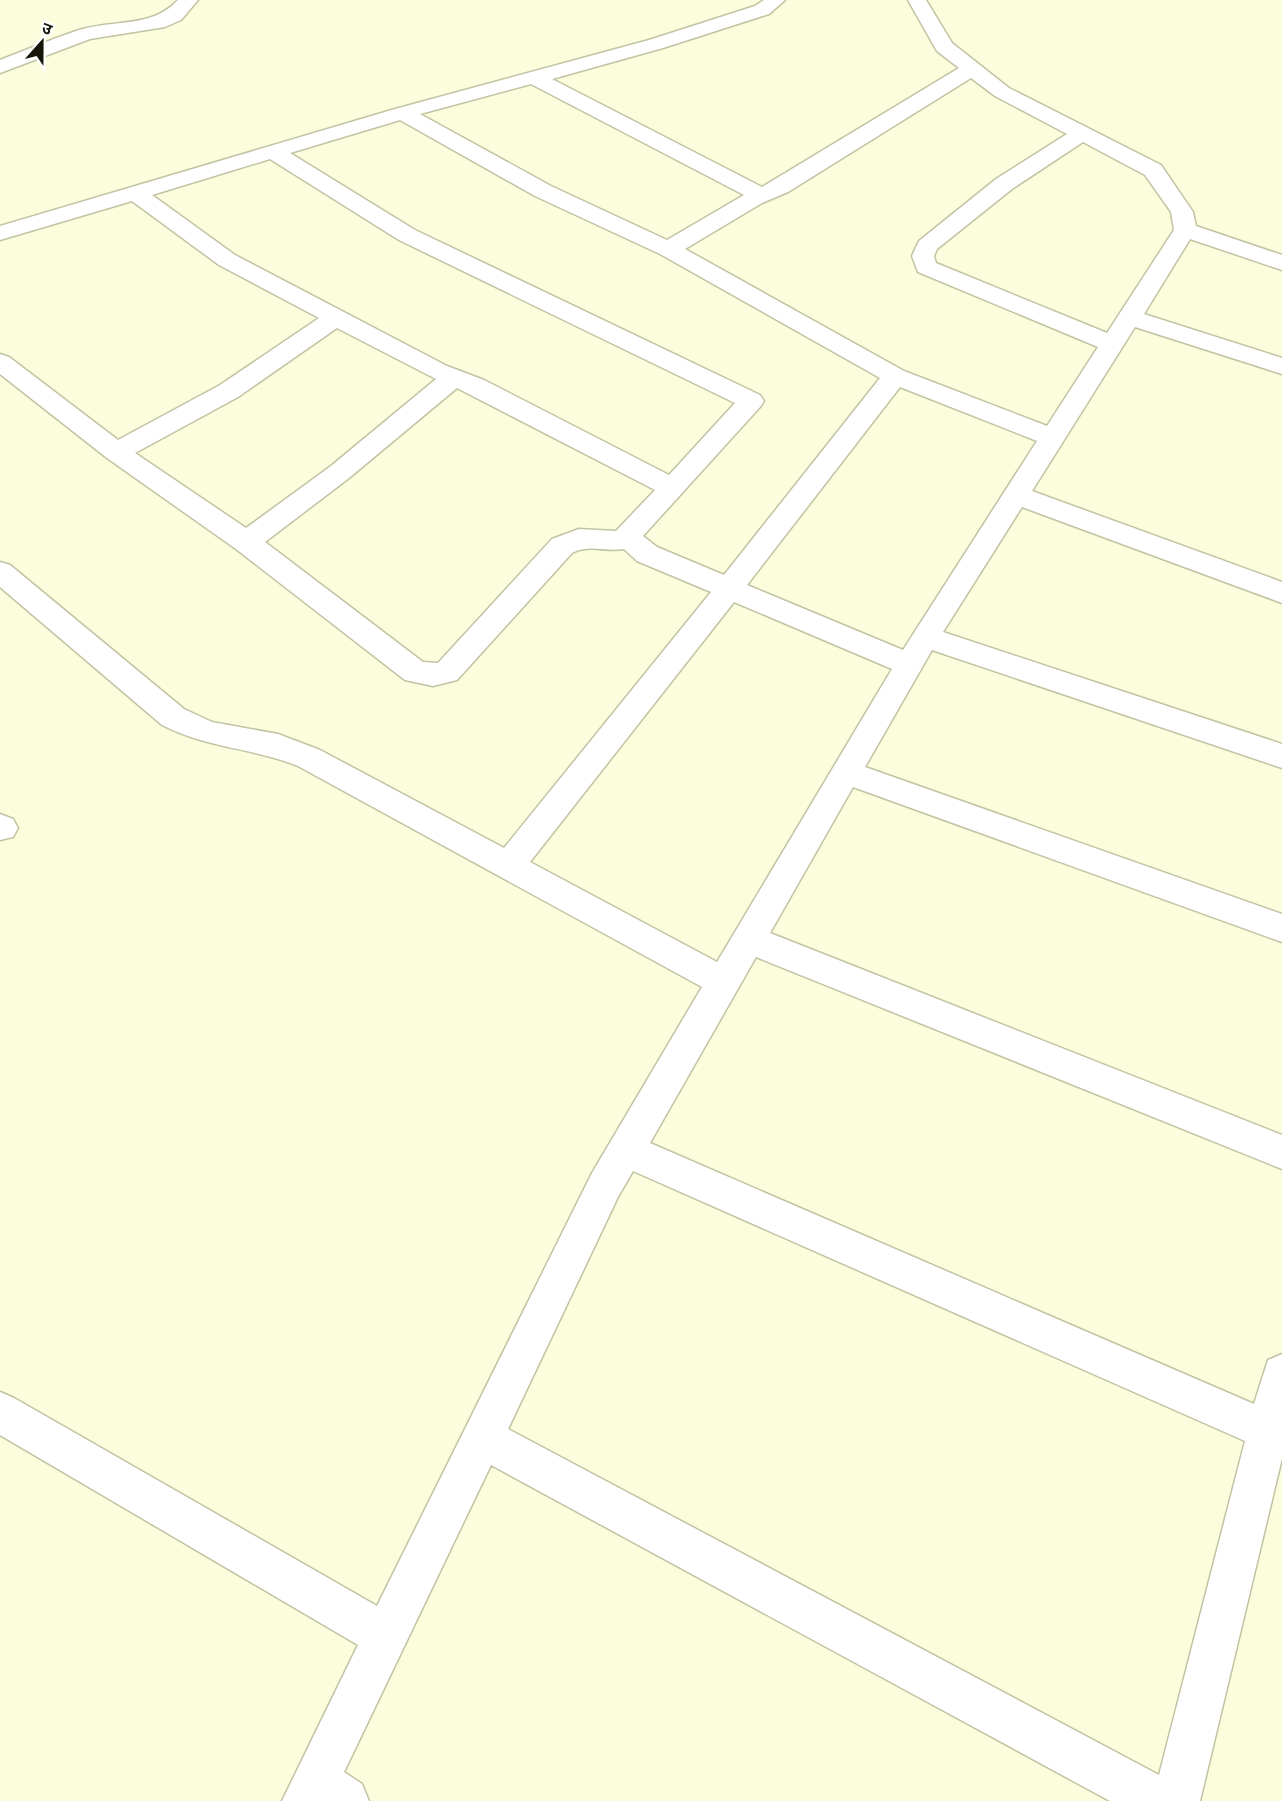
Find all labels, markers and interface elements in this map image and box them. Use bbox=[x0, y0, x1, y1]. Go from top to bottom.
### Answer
north arrow bbox=[12, 12, 72, 72]
text: उ bbox=[39, 17, 56, 39]

